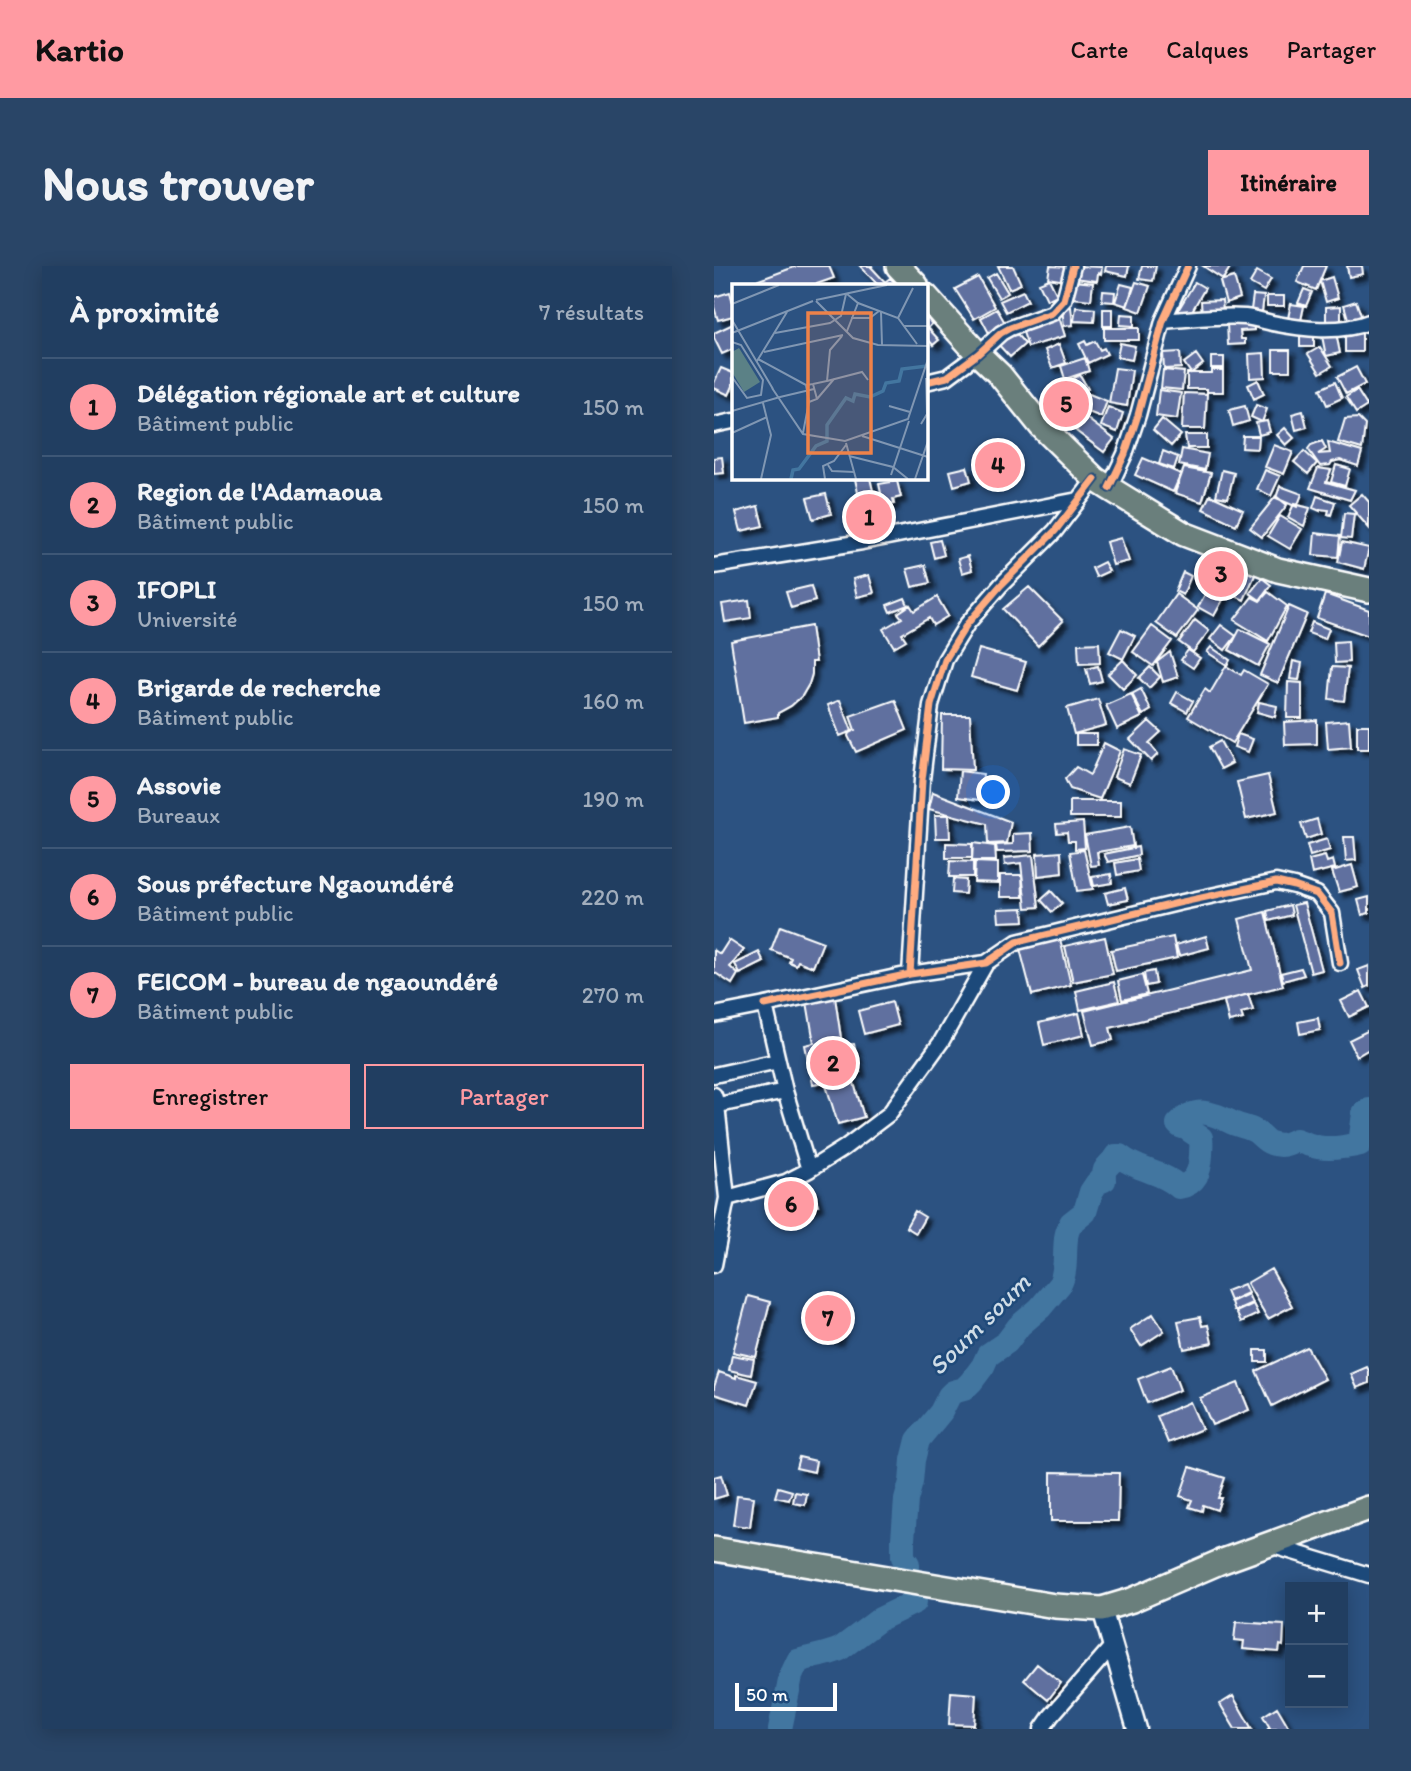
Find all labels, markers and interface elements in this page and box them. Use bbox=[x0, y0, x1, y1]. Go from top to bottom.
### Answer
text: Kartio bbox=[35, 30, 124, 69]
text: Carte bbox=[1071, 35, 1128, 64]
text: Calques bbox=[1166, 35, 1249, 64]
text: Partager bbox=[1287, 35, 1376, 64]
button: Itinéraire bbox=[1208, 150, 1369, 215]
text: Nous trouver bbox=[42, 153, 314, 212]
inset map bbox=[732, 284, 928, 480]
text: À proximité bbox=[70, 293, 219, 330]
text: 7 résultats bbox=[539, 298, 644, 326]
text: Délégation régionale art et culture bbox=[137, 377, 520, 409]
pin: 5 bbox=[1043, 378, 1089, 430]
text: 1 bbox=[88, 393, 98, 421]
text: 150 m bbox=[583, 393, 644, 421]
text: Bâtiment public bbox=[137, 409, 294, 437]
pin: 4 bbox=[975, 439, 1021, 491]
text: Region de l'Adamaoua bbox=[137, 475, 382, 507]
text: 2 bbox=[87, 491, 99, 519]
text: 150 m bbox=[583, 491, 644, 519]
pin: 1 bbox=[846, 491, 892, 543]
text: Bâtiment public bbox=[137, 507, 294, 535]
pin: 3 bbox=[1198, 548, 1244, 600]
text: IFOPLI bbox=[137, 573, 216, 605]
text: 3 bbox=[87, 589, 99, 617]
text: 150 m bbox=[583, 589, 644, 617]
text: Université bbox=[137, 605, 238, 633]
text: Brigarde de recherche bbox=[137, 671, 381, 703]
text: 4 bbox=[86, 687, 100, 715]
text: 160 m bbox=[582, 687, 644, 715]
text: Bâtiment public bbox=[137, 703, 294, 731]
text: Assovie bbox=[137, 769, 221, 801]
your location bbox=[976, 775, 1010, 809]
text: 5 bbox=[87, 785, 99, 813]
text: 190 m bbox=[583, 785, 644, 813]
text: Bureaux bbox=[137, 801, 220, 829]
text: Sous préfecture Ngaoundéré bbox=[137, 867, 454, 899]
text: 6 bbox=[87, 883, 99, 911]
text: 220 m bbox=[581, 883, 644, 911]
text: Bâtiment public bbox=[137, 899, 294, 927]
text: FEICOM - bureau de ngaoundéré bbox=[137, 965, 498, 997]
text: 7 bbox=[87, 981, 99, 1009]
text: 270 m bbox=[582, 981, 644, 1009]
text: Bâtiment public bbox=[137, 997, 294, 1025]
pin: 2 bbox=[810, 1037, 856, 1089]
button: Enregistrer bbox=[70, 1064, 350, 1129]
button: Partager bbox=[364, 1064, 644, 1129]
pin: 6 bbox=[768, 1178, 814, 1230]
water label: Soum soum bbox=[921, 1266, 1037, 1382]
pin: 7 bbox=[805, 1292, 851, 1344]
map controls bbox=[1285, 1582, 1348, 1708]
button: + bbox=[1285, 1582, 1348, 1645]
button: − bbox=[1285, 1645, 1348, 1708]
scale bar bbox=[735, 1680, 836, 1712]
text: 50 m bbox=[746, 1683, 788, 1706]

